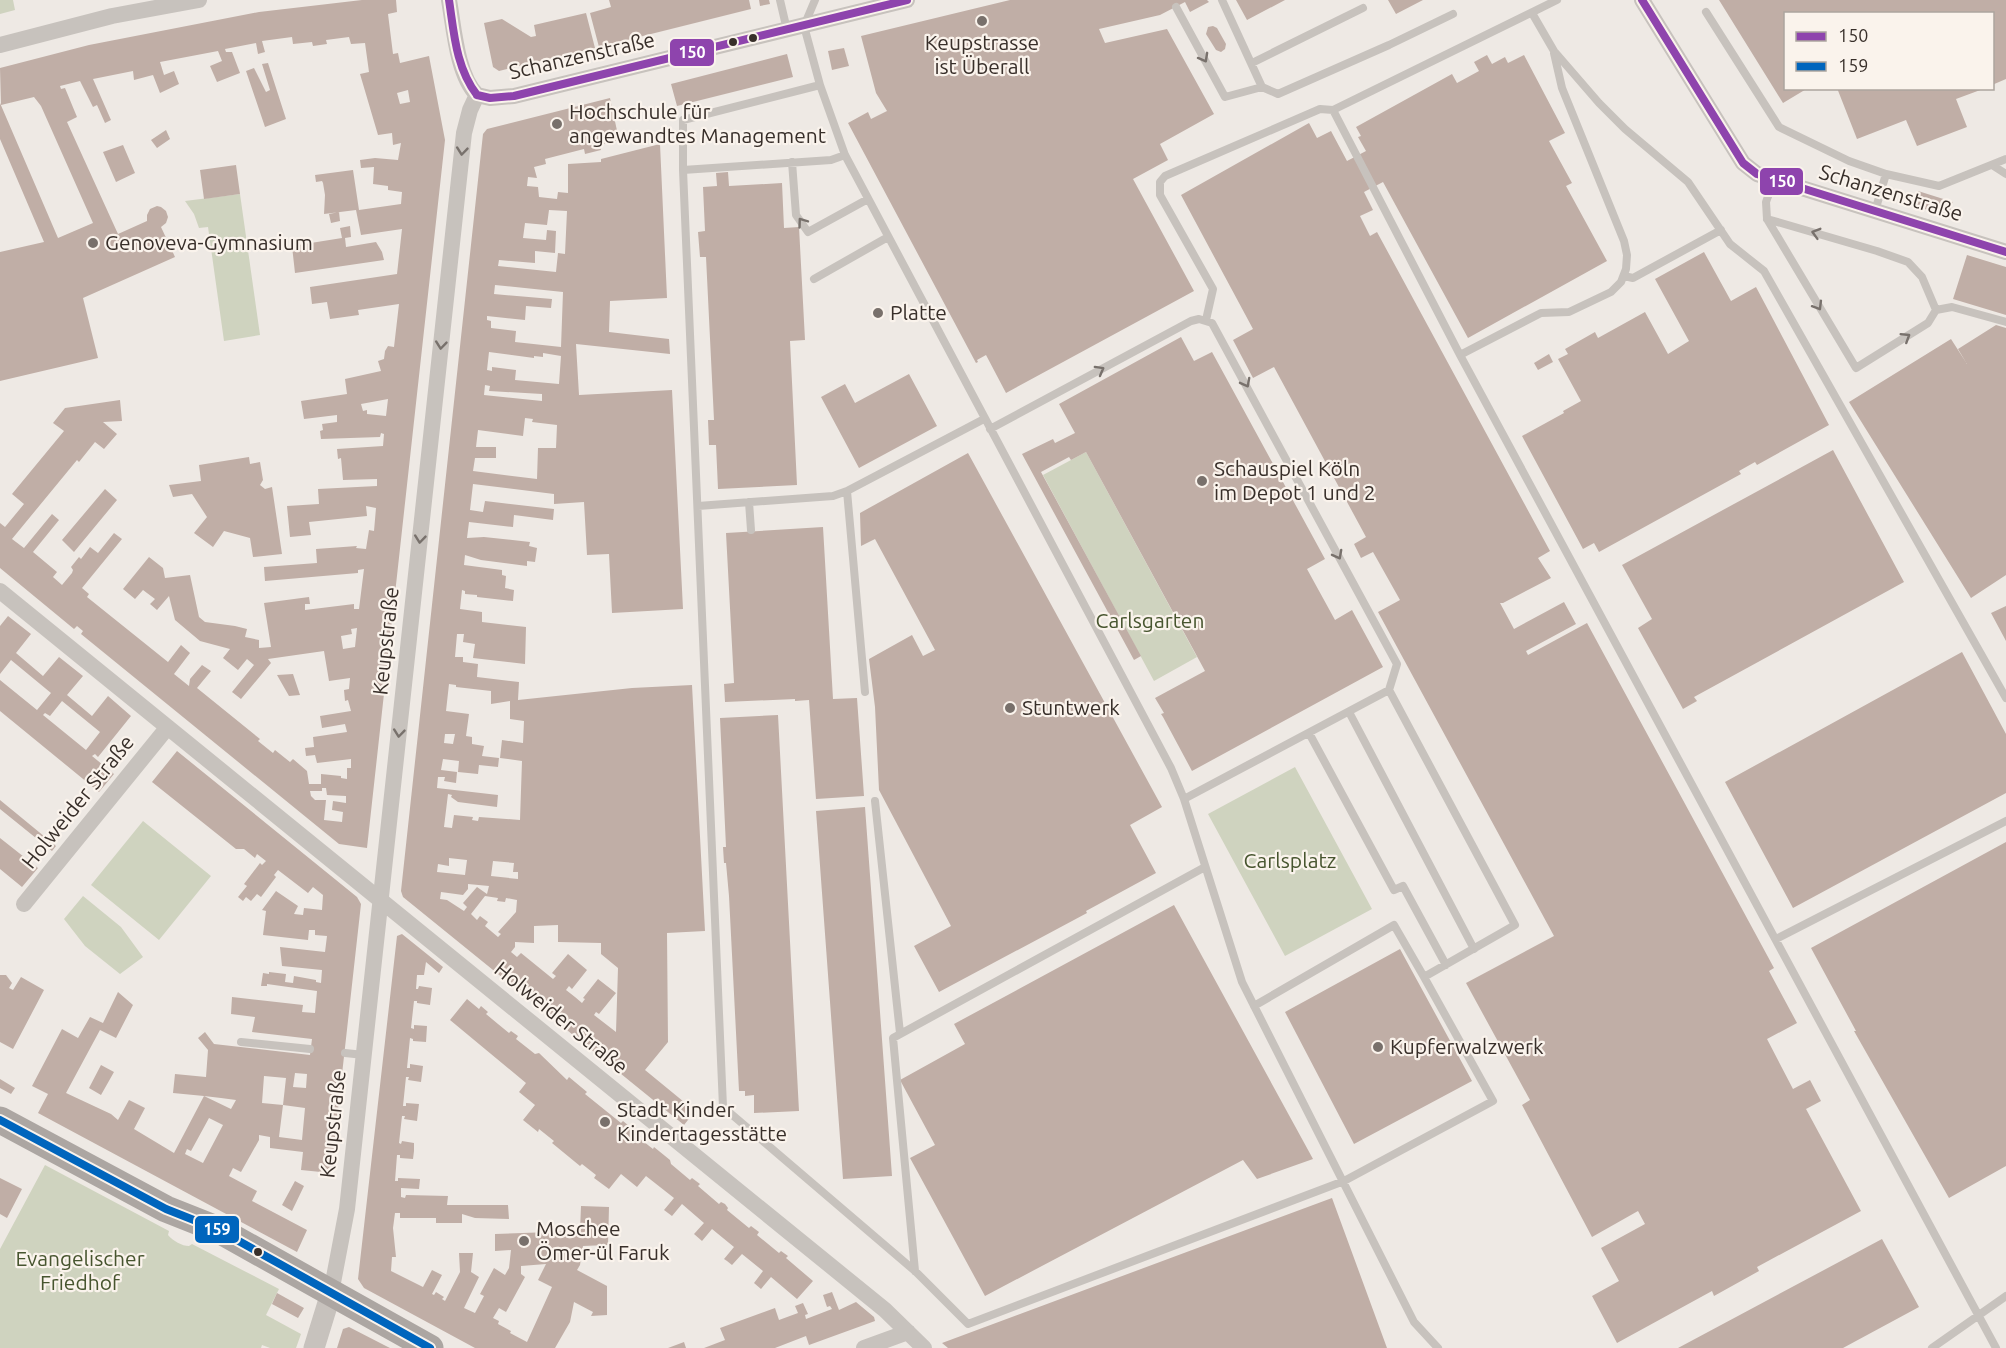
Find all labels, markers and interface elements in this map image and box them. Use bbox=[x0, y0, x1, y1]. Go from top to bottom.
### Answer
legend bbox=[1784, 12, 1994, 90]
marker: Keupstrasse ist Überall bbox=[975, 14, 989, 28]
text: 150 bbox=[1838, 25, 1868, 45]
street label: Schanzenstraße bbox=[507, 27, 657, 83]
place label: Keupstrasse ist Überall bbox=[925, 30, 1039, 78]
unlabelled marker bbox=[747, 32, 759, 44]
unlabelled marker bbox=[727, 36, 739, 48]
line badge: 150 bbox=[669, 38, 715, 67]
text: 150 bbox=[678, 43, 706, 61]
one-way arrow bbox=[1197, 52, 1208, 63]
text: 159 bbox=[1838, 55, 1868, 75]
place label: Hochschule für angewandtes Management bbox=[569, 99, 826, 147]
marker: Hochschule für angewandtes Management bbox=[550, 117, 564, 131]
one-way arrow bbox=[457, 147, 469, 156]
street label: Schanzenstraße bbox=[1817, 159, 1966, 225]
line badge: 150 bbox=[1759, 167, 1804, 196]
text: 150 bbox=[1768, 172, 1796, 190]
one-way arrow bbox=[798, 218, 809, 229]
one-way arrow bbox=[1811, 228, 1821, 241]
place label: Genoveva-Gymnasium bbox=[105, 230, 313, 254]
marker: Genoveva-Gymnasium bbox=[86, 236, 100, 250]
place label: Platte bbox=[890, 300, 947, 324]
one-way arrow bbox=[1811, 300, 1823, 310]
marker: Platte bbox=[871, 306, 885, 320]
one-way arrow bbox=[1899, 334, 1910, 345]
one-way arrow bbox=[435, 341, 448, 350]
one-way arrow bbox=[1093, 366, 1104, 377]
one-way arrow bbox=[1239, 377, 1250, 387]
place label: Schauspiel Köln im Depot 1 und 2 bbox=[1214, 456, 1376, 504]
marker: Schauspiel Köln im Depot 1 und 2 bbox=[1195, 474, 1209, 488]
one-way arrow bbox=[414, 534, 427, 544]
one-way arrow bbox=[1331, 549, 1342, 559]
street label: Keupstraße bbox=[367, 586, 403, 696]
park label: Carlsgarten bbox=[1096, 608, 1204, 632]
place label: Stuntwerk bbox=[1022, 695, 1120, 719]
marker: Stuntwerk bbox=[1003, 701, 1017, 715]
one-way arrow bbox=[393, 728, 406, 737]
street label: Holweider Straße bbox=[16, 730, 138, 873]
park label: Carlsplatz bbox=[1244, 848, 1336, 872]
street label: Holweider Straße bbox=[490, 956, 633, 1078]
place label: Kupferwalzwerk bbox=[1390, 1034, 1544, 1058]
marker: Kupferwalzwerk bbox=[1371, 1040, 1385, 1054]
street label: Keupstraße bbox=[314, 1069, 350, 1179]
place label: Stadt Kinder Kindertagesstätte bbox=[617, 1097, 787, 1145]
marker: Stadt Kinder Kindertagesstätte bbox=[598, 1115, 612, 1129]
line badge: 159 bbox=[194, 1215, 240, 1244]
place label: Moschee Ömer-ül Faruk bbox=[536, 1216, 670, 1264]
text: 159 bbox=[203, 1220, 231, 1238]
marker: Moschee Ömer-ül Faruk bbox=[517, 1234, 531, 1248]
park label: Evangelischer Friedhof bbox=[15, 1246, 145, 1294]
unlabelled marker bbox=[252, 1246, 264, 1258]

